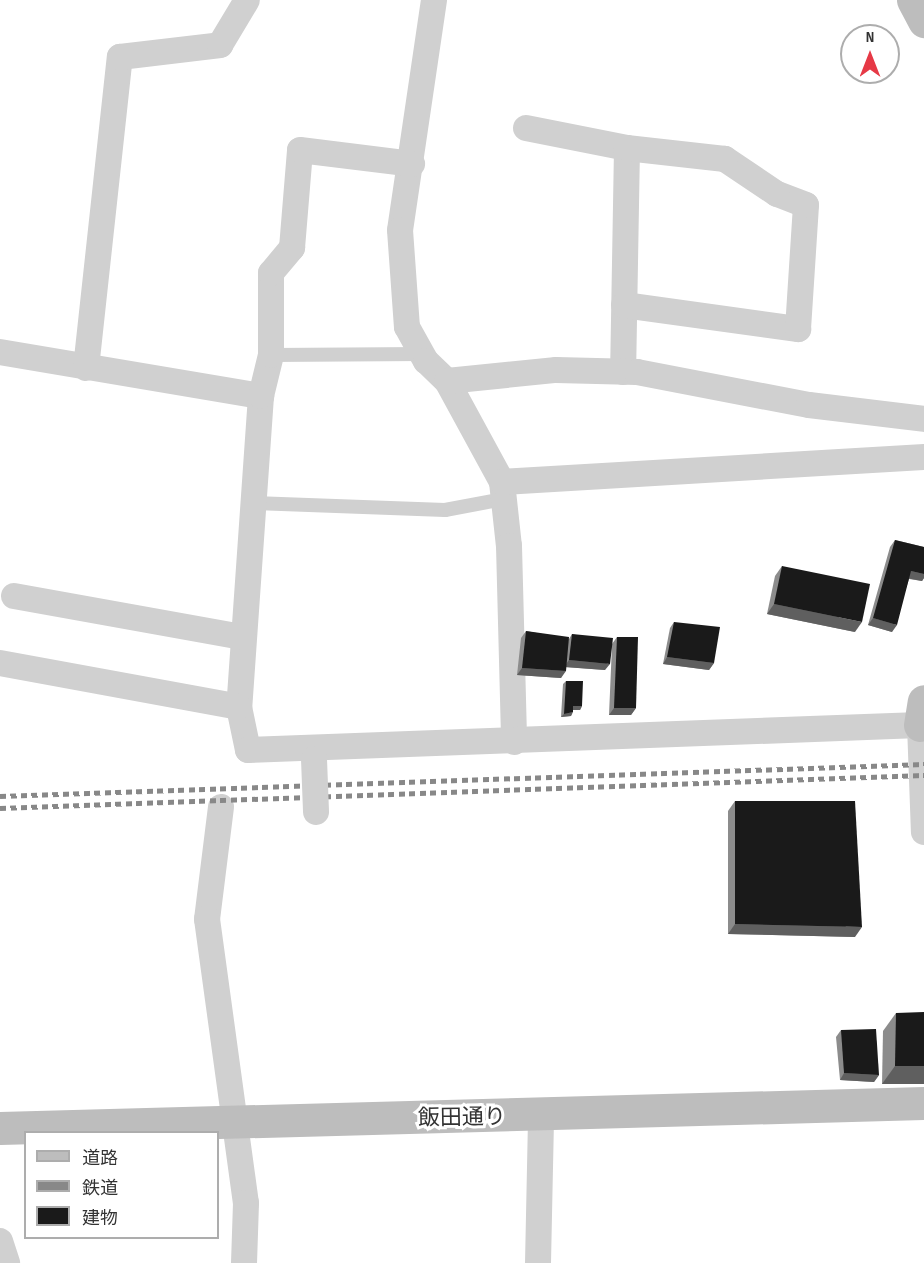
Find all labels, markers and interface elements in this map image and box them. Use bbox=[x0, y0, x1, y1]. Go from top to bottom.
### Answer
north arrow bbox=[840, 24, 900, 84]
text: N bbox=[866, 28, 874, 47]
street label: 飯田通り bbox=[418, 1104, 506, 1132]
legend bbox=[24, 1131, 219, 1239]
text: 道路 bbox=[82, 1148, 118, 1169]
text: 鉄道 bbox=[82, 1178, 118, 1199]
text: 建物 bbox=[82, 1208, 118, 1229]

